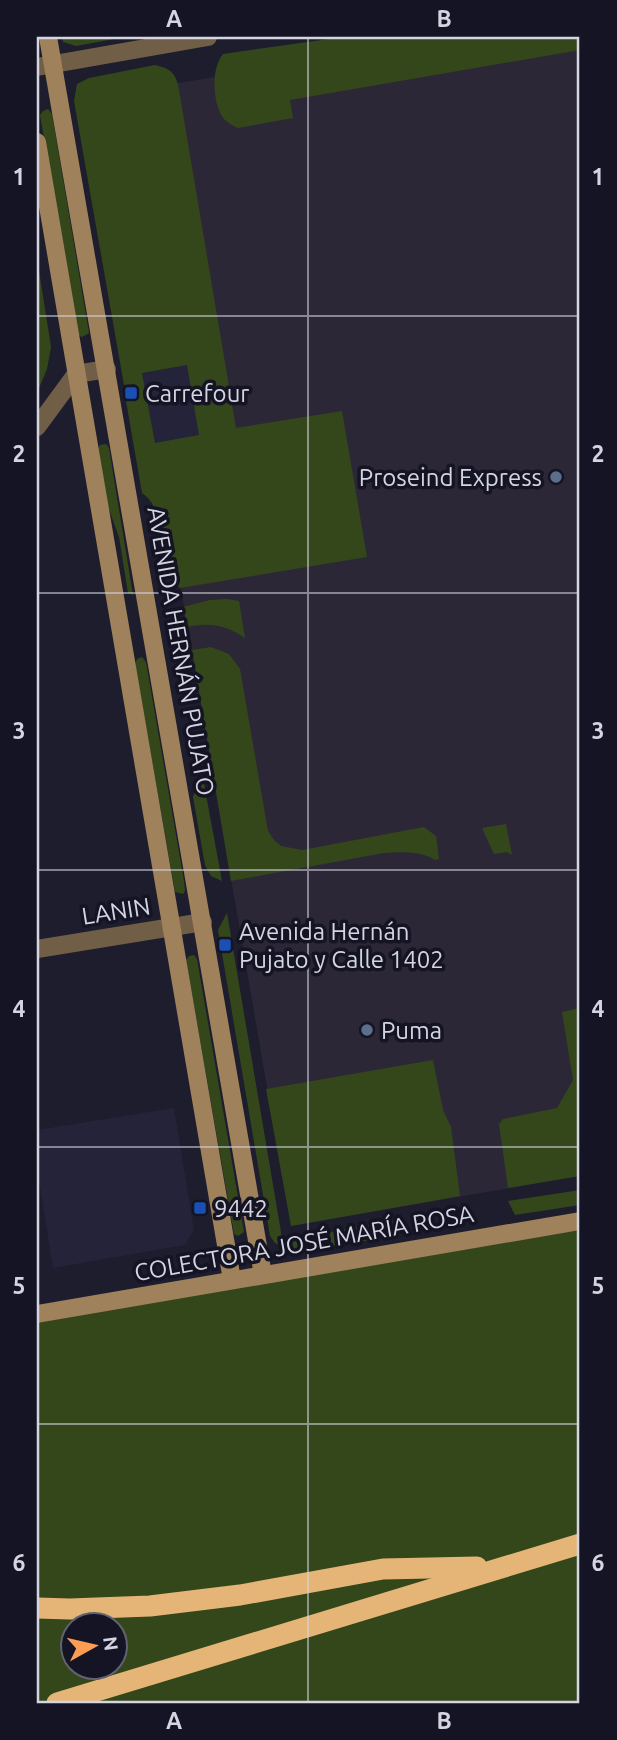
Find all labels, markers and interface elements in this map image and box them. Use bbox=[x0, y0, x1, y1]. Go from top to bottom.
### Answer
text: A bbox=[166, 6, 182, 31]
text: B bbox=[436, 6, 452, 31]
text: 1 bbox=[13, 164, 25, 189]
text: 1 bbox=[592, 164, 604, 189]
place label: Carrefour bbox=[145, 380, 249, 407]
marker: Carrefour bbox=[123, 385, 139, 401]
text: 2 bbox=[13, 441, 25, 466]
text: 2 bbox=[592, 441, 604, 466]
place label: Proseind Express bbox=[359, 464, 542, 491]
marker: Proseind Express bbox=[548, 469, 564, 485]
street label: AVENIDA HERNÁN PUJATO bbox=[142, 504, 221, 798]
text: 3 bbox=[13, 718, 25, 743]
text: 3 bbox=[592, 718, 604, 743]
street label: LANIN bbox=[80, 892, 152, 930]
place label: Avenida Hernán Pujato y Calle 1402 bbox=[239, 918, 444, 973]
marker: Avenida Hernán Pujato y Calle 1402 bbox=[217, 937, 233, 953]
text: 4 bbox=[13, 996, 26, 1021]
text: 4 bbox=[592, 996, 605, 1021]
place label: Puma bbox=[381, 1017, 442, 1044]
marker: Puma bbox=[359, 1022, 375, 1038]
place label: 9442 bbox=[214, 1195, 268, 1222]
street label: COLECTORA JOSÉ MARÍA ROSA bbox=[132, 1199, 476, 1286]
marker: 9442 bbox=[192, 1200, 208, 1216]
text: 5 bbox=[13, 1273, 25, 1298]
text: 5 bbox=[592, 1273, 604, 1298]
text: 6 bbox=[13, 1550, 26, 1575]
text: 6 bbox=[592, 1550, 605, 1575]
north arrow bbox=[60, 1610, 130, 1680]
text: N bbox=[99, 1635, 123, 1652]
text: A bbox=[166, 1708, 182, 1733]
text: B bbox=[436, 1708, 452, 1733]

